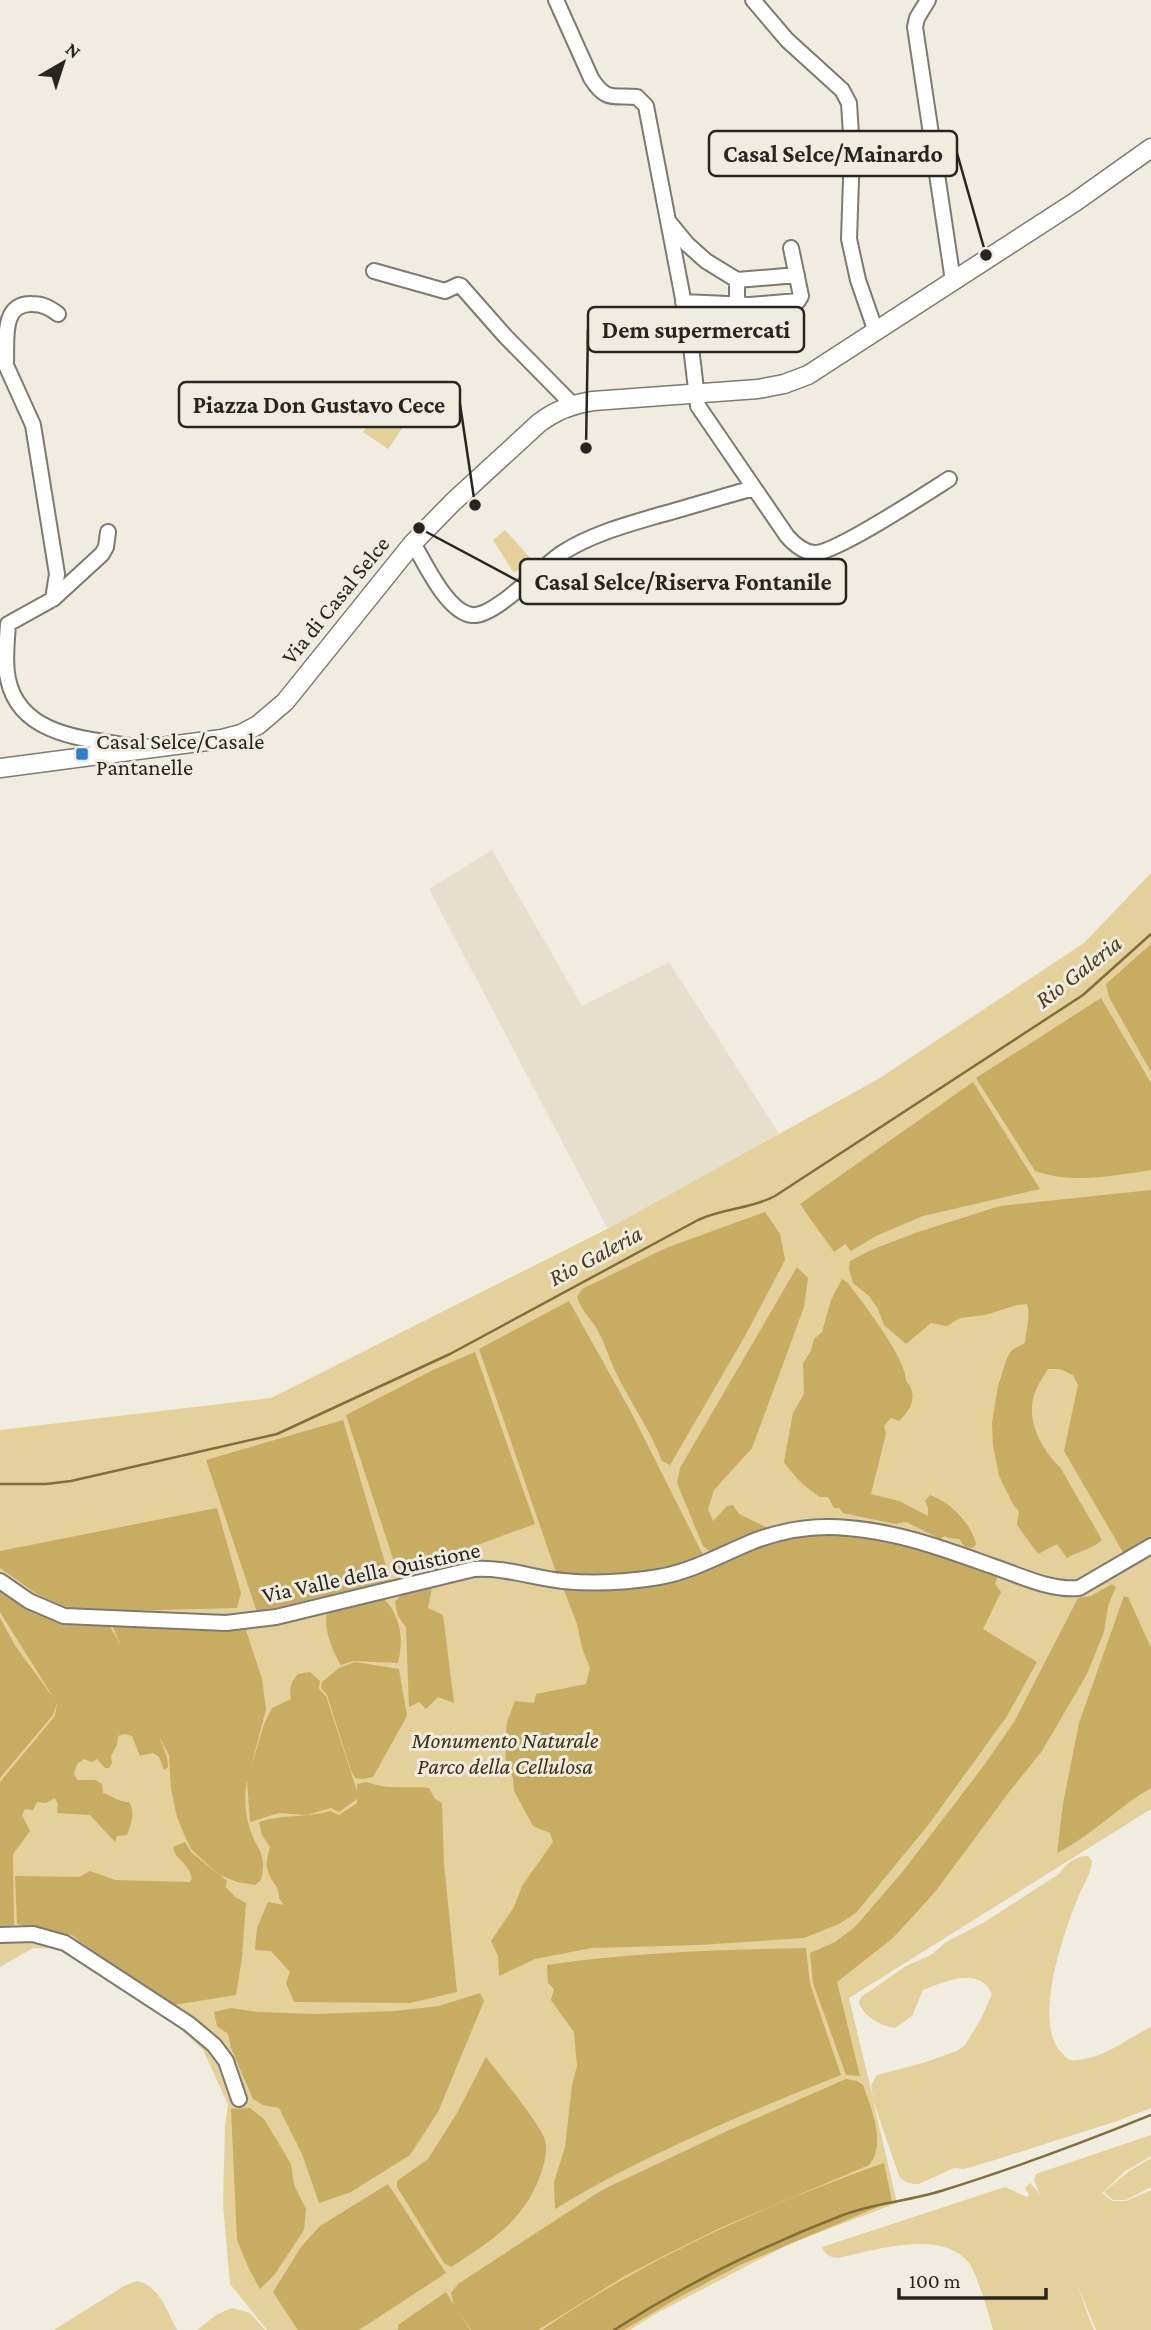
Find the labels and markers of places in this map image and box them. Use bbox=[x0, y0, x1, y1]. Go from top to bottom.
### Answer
callout: Casal Selce/Mainardo bbox=[709, 131, 957, 176]
callout: Dem supermercati bbox=[588, 307, 804, 352]
callout: Piazza Don Gustavo Cece bbox=[179, 382, 460, 427]
callout: Casal Selce/Riserva Fontanile bbox=[520, 559, 846, 604]
place label: Casal Selce/Casale Pantanelle bbox=[96, 728, 264, 780]
marker: Casal Selce/Casale Pantanelle bbox=[74, 746, 90, 762]

